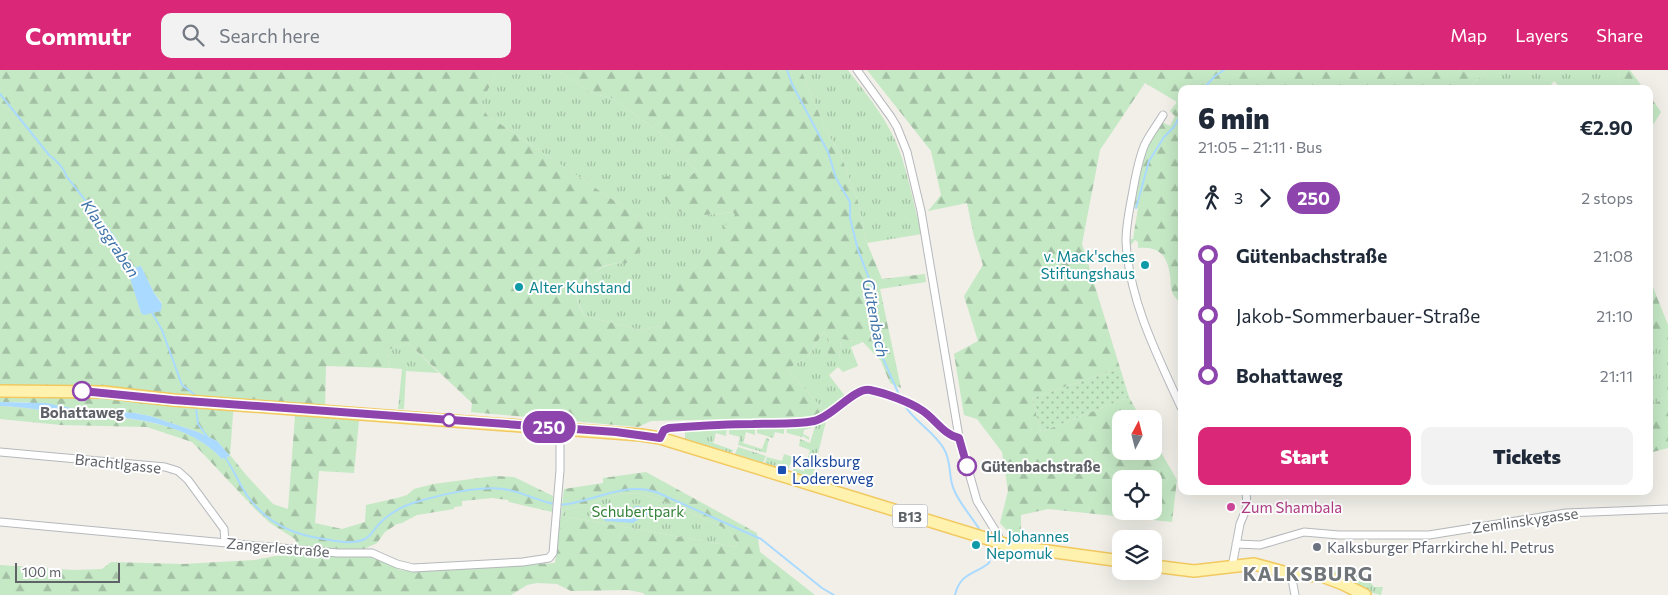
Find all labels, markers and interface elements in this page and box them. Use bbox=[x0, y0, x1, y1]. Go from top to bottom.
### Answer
search box bbox=[161, 13, 511, 58]
text: Commutr bbox=[25, 21, 131, 50]
icon: search bbox=[179, 21, 207, 49]
text: Search here bbox=[219, 24, 320, 47]
text: Map bbox=[1450, 24, 1487, 46]
text: Layers bbox=[1515, 24, 1568, 46]
text: Share bbox=[1596, 24, 1643, 46]
text: 6 min bbox=[1198, 101, 1270, 135]
text: €2.90 bbox=[1580, 116, 1633, 139]
text: 21:05 – 21:11 · Bus bbox=[1198, 137, 1322, 156]
icon: walk bbox=[1198, 184, 1226, 212]
icon: forward bbox=[1251, 184, 1279, 212]
text: 250 bbox=[1297, 187, 1330, 209]
text: 3 bbox=[1234, 188, 1243, 207]
text: 2 stops bbox=[1581, 188, 1633, 207]
water label: Klausgraben bbox=[78, 195, 144, 281]
text: Gütenbachstraße bbox=[1236, 244, 1387, 267]
text: 21:08 bbox=[1593, 246, 1633, 265]
place label: v. Mack'sches Stiftungshaus bbox=[1041, 247, 1135, 282]
marker: v. Mack'sches Stiftungshaus bbox=[1139, 259, 1151, 271]
water label: Gütenbach bbox=[859, 277, 893, 359]
place label: Alter Kuhstand bbox=[529, 278, 631, 296]
marker: Alter Kuhstand bbox=[513, 281, 525, 293]
text: Jakob-Sommerbauer-Straße bbox=[1236, 304, 1480, 327]
text: 21:10 bbox=[1596, 306, 1633, 325]
text: Bohattaweg bbox=[1236, 364, 1343, 387]
text: 21:11 bbox=[1600, 366, 1633, 385]
marker: Bohattaweg bbox=[72, 381, 92, 401]
place label: Bohattaweg bbox=[40, 403, 124, 421]
north arrow bbox=[1112, 410, 1162, 460]
map controls bbox=[1112, 410, 1162, 580]
line badge: 250 bbox=[520, 411, 578, 443]
unlabelled marker bbox=[442, 413, 456, 427]
text: 250 bbox=[533, 416, 565, 438]
button: Start bbox=[1198, 427, 1411, 485]
button: Tickets bbox=[1421, 427, 1633, 485]
street label: Brachtlgasse bbox=[74, 450, 162, 476]
place label: Kalksburg Lodererweg bbox=[792, 452, 874, 487]
marker: Gütenbachstraße bbox=[957, 456, 977, 476]
place label: Gütenbachstraße bbox=[981, 457, 1100, 475]
marker: Kalksburg Lodererweg bbox=[776, 464, 788, 476]
button: locate bbox=[1112, 470, 1162, 520]
place label: Zum Shambala bbox=[1241, 498, 1342, 516]
marker: Zum Shambala bbox=[1225, 501, 1237, 513]
park label: Schubertpark bbox=[592, 502, 684, 520]
road number: B13 bbox=[892, 504, 928, 528]
street label: Zemlinskygasse bbox=[1471, 504, 1579, 536]
place label: Hl. Johannes Nepomuk bbox=[986, 527, 1069, 562]
button: layers bbox=[1112, 530, 1162, 580]
street label: Zangerlestraße bbox=[226, 534, 331, 560]
place label: Kalksburger Pfarrkirche hl. Petrus bbox=[1327, 538, 1555, 556]
marker: Hl. Johannes Nepomuk bbox=[970, 539, 982, 551]
marker: Kalksburger Pfarrkirche hl. Petrus bbox=[1311, 541, 1323, 553]
scale bar bbox=[15, 560, 120, 583]
district label: KALKSBURG bbox=[1243, 561, 1373, 585]
text: 100 m bbox=[22, 563, 61, 580]

